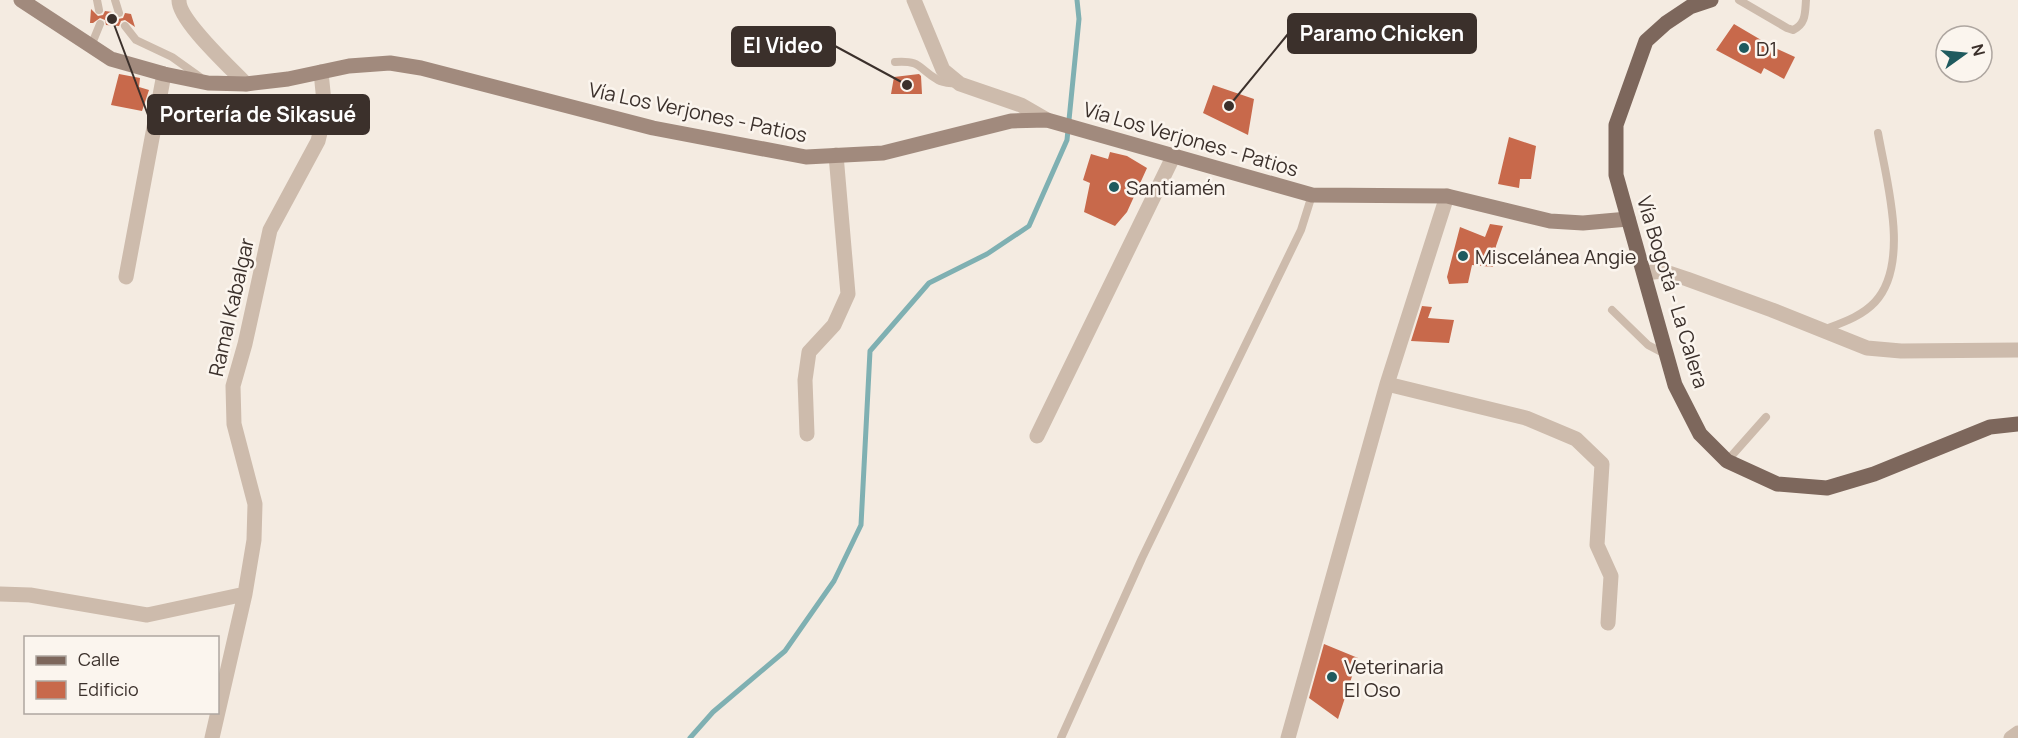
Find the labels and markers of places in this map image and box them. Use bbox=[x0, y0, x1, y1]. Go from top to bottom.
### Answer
callout: Paramo Chicken bbox=[1288, 14, 1476, 53]
callout: El Video bbox=[732, 27, 835, 66]
place label: D1 bbox=[1756, 35, 1777, 62]
marker: D1 bbox=[1737, 41, 1751, 55]
callout: Portería de Sikasué bbox=[148, 95, 369, 134]
place label: Santiamén bbox=[1126, 174, 1225, 201]
marker: Santiamén bbox=[1107, 180, 1121, 194]
place label: Miscelánea Angie bbox=[1475, 243, 1636, 270]
marker: Miscelánea Angie bbox=[1456, 249, 1470, 263]
place label: Veterinaria El Oso bbox=[1344, 653, 1444, 703]
marker: Veterinaria El Oso bbox=[1325, 670, 1339, 684]

